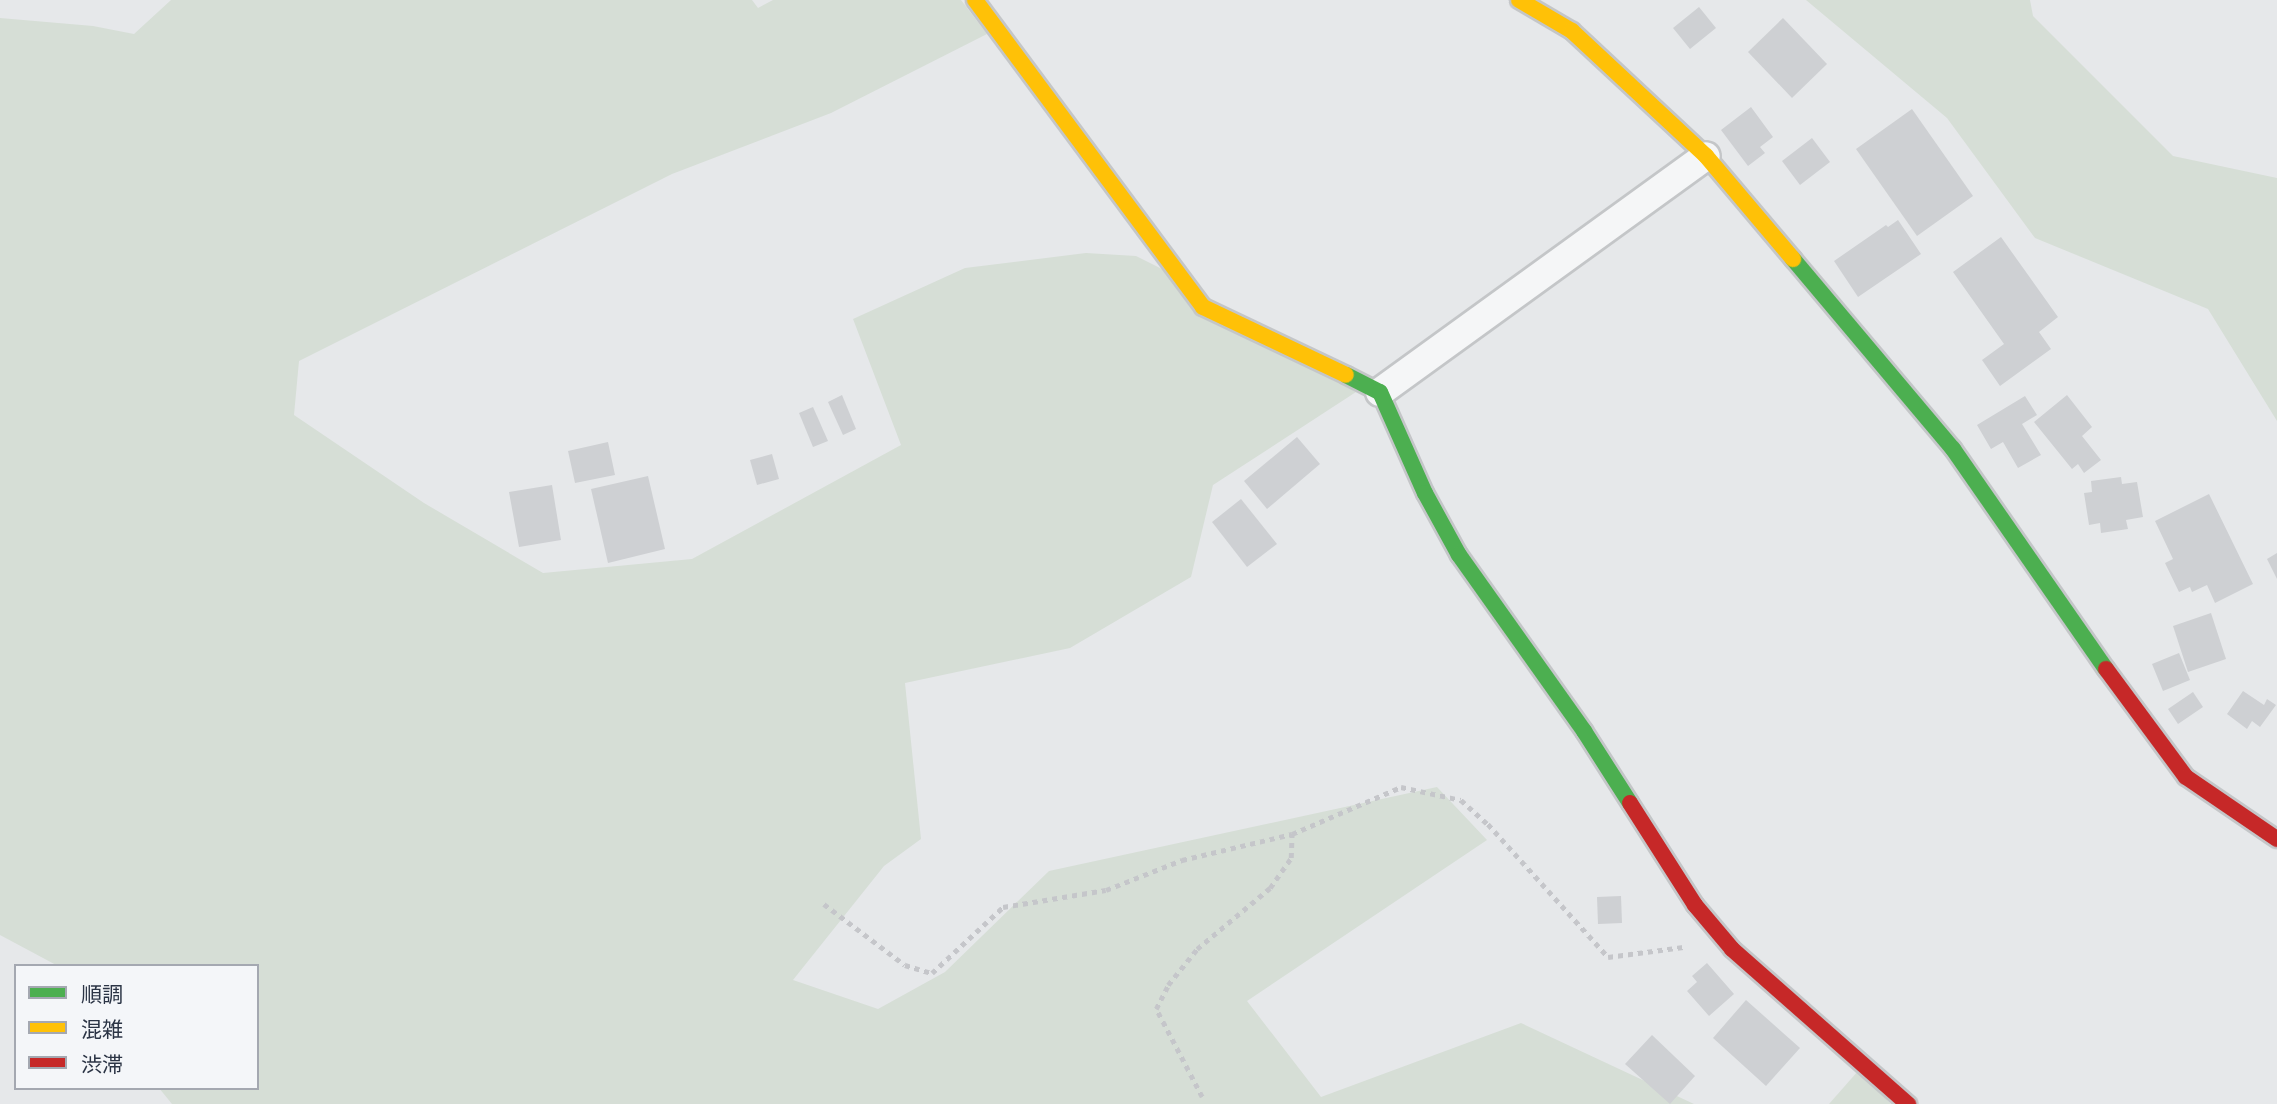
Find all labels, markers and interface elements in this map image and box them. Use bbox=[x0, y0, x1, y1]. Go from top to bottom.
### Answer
legend bbox=[14, 964, 259, 1090]
text: 順調 bbox=[81, 982, 123, 1007]
text: 混雑 bbox=[81, 1017, 123, 1042]
text: 渋滞 bbox=[81, 1052, 123, 1077]

